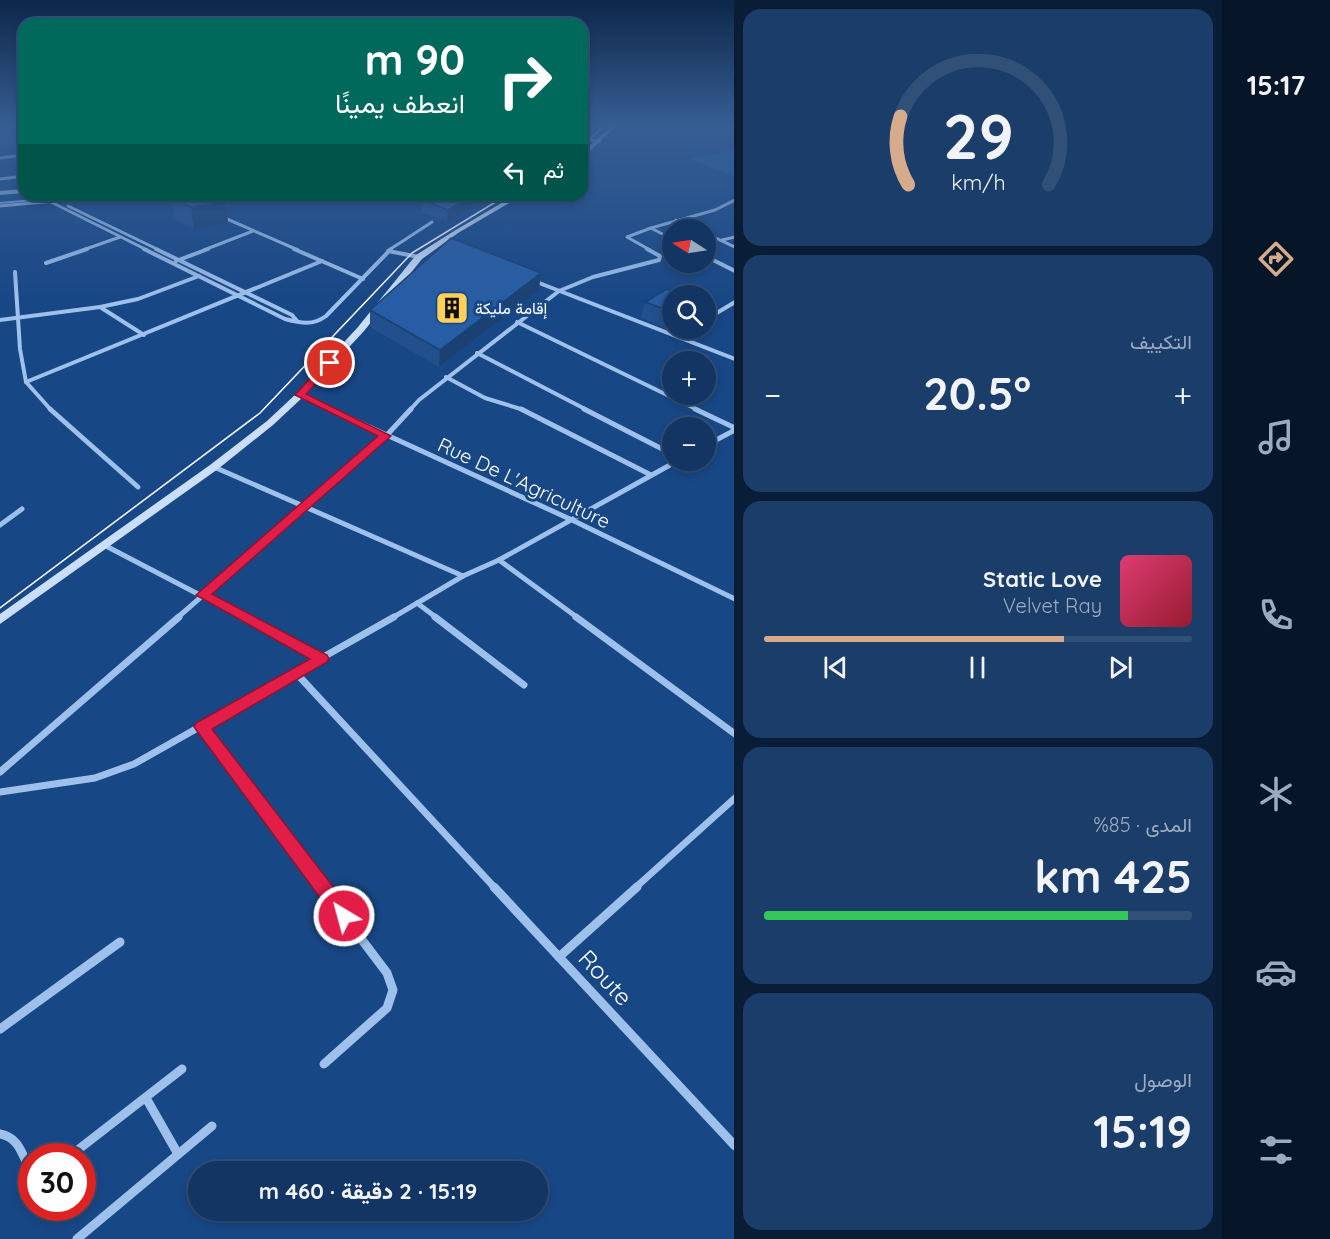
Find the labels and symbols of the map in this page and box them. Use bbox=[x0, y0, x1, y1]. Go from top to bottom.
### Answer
north arrow bbox=[662, 219, 716, 273]
building icon: إقامة مليكة bbox=[434, 290, 470, 326]
place label: إقامة مليكة bbox=[475, 298, 548, 319]
pin bbox=[304, 337, 355, 388]
street label: Rue De L'Agriculture bbox=[434, 432, 614, 534]
position arrow bbox=[312, 884, 376, 948]
street label: Route bbox=[572, 943, 639, 1012]
speed limit sign: 30 bbox=[18, 1143, 96, 1221]

